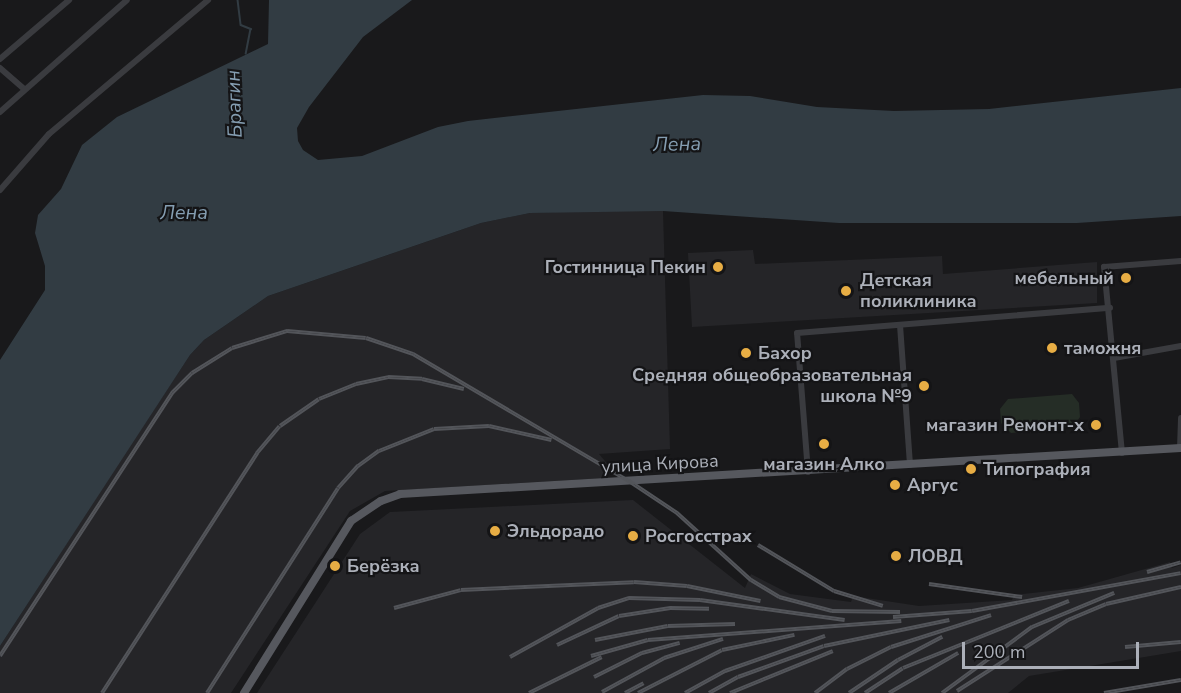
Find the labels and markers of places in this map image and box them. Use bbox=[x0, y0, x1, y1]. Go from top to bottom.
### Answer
place label: Гостинница Пекин bbox=[545, 256, 706, 278]
marker: Гостинница Пекин bbox=[711, 260, 725, 274]
place label: мебельный bbox=[1015, 267, 1114, 289]
place label: Детская поликлиника bbox=[860, 270, 977, 312]
marker: мебельный bbox=[1119, 271, 1133, 285]
marker: Детская поликлиника bbox=[837, 282, 855, 300]
place label: таможня bbox=[1064, 337, 1141, 359]
marker: таможня bbox=[1045, 341, 1059, 355]
place label: Бахор bbox=[758, 342, 812, 364]
marker: Бахор bbox=[739, 346, 753, 360]
place label: Средняя общеобразовательная школа №9 bbox=[632, 365, 912, 407]
marker: Средняя общеобразовательная школа №9 bbox=[917, 379, 931, 393]
place label: магазин Ремонт-х bbox=[926, 414, 1084, 436]
marker: магазин Ремонт-х bbox=[1089, 418, 1103, 432]
marker: магазин Алко bbox=[817, 437, 831, 451]
place label: магазин Алко bbox=[763, 453, 885, 475]
place label: Типография bbox=[983, 458, 1091, 480]
marker: Типография bbox=[964, 462, 978, 476]
place label: Аргус bbox=[907, 474, 958, 496]
marker: Аргус bbox=[888, 478, 902, 492]
place label: Эльдорадо bbox=[507, 520, 604, 542]
marker: Эльдорадо bbox=[488, 524, 502, 538]
place label: Росгосстрах bbox=[645, 525, 752, 547]
marker: Росгосстрах bbox=[626, 529, 640, 543]
place label: ЛОВД bbox=[908, 545, 963, 567]
marker: ЛОВД bbox=[889, 549, 903, 563]
place label: Берёзка bbox=[347, 555, 420, 577]
marker: Берёзка bbox=[328, 559, 342, 573]

